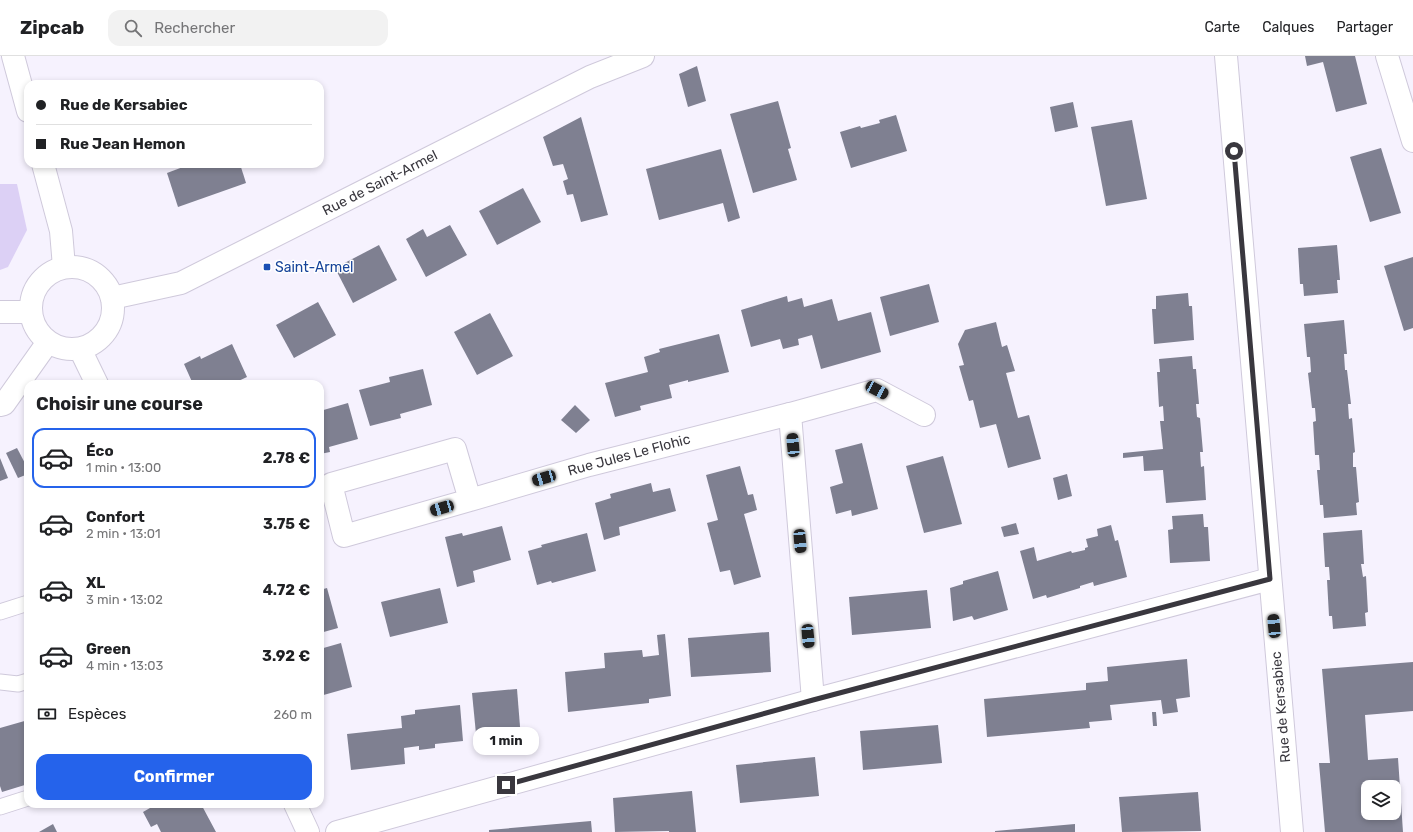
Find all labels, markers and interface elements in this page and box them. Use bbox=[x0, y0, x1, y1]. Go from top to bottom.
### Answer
search box bbox=[108, 10, 388, 46]
text: Zipcab bbox=[20, 16, 84, 39]
icon: search bbox=[122, 17, 144, 39]
text: Rechercher bbox=[154, 19, 235, 37]
text: Carte bbox=[1204, 19, 1240, 36]
text: Calques bbox=[1262, 19, 1314, 36]
text: Partager bbox=[1336, 19, 1393, 36]
text: Rue de Kersabiec bbox=[60, 96, 188, 114]
text: Rue Jean Hemon bbox=[60, 135, 185, 153]
route start bbox=[1225, 142, 1243, 160]
street label: Rue de Saint-Armel bbox=[320, 147, 440, 219]
place label: Saint-Armel bbox=[275, 259, 353, 276]
marker: Saint-Armel bbox=[262, 262, 272, 272]
car bbox=[864, 379, 890, 401]
text: Choisir une course bbox=[36, 393, 203, 415]
street label: Rue Jules Le Flohic bbox=[566, 430, 692, 480]
car bbox=[786, 433, 800, 457]
icon: car bbox=[38, 440, 74, 476]
text: Éco bbox=[86, 442, 114, 460]
text: 2.78 € bbox=[263, 449, 310, 467]
text: 1 min · 13:00 bbox=[86, 460, 161, 475]
car bbox=[531, 469, 557, 487]
car bbox=[429, 499, 455, 517]
icon: car bbox=[38, 506, 74, 542]
text: Confort bbox=[86, 508, 145, 526]
text: 3.75 € bbox=[263, 515, 310, 533]
text: 2 min · 13:01 bbox=[86, 526, 161, 541]
car bbox=[793, 529, 807, 553]
icon: car bbox=[38, 572, 74, 608]
text: XL bbox=[86, 574, 105, 592]
text: 4.72 € bbox=[263, 581, 310, 599]
text: 3 min · 13:02 bbox=[86, 592, 163, 607]
car bbox=[1267, 614, 1281, 638]
car bbox=[801, 624, 815, 648]
icon: car bbox=[38, 638, 74, 674]
text: Green bbox=[86, 640, 131, 658]
text: 3.92 € bbox=[262, 647, 310, 665]
street label: Rue de Kersabiec bbox=[1268, 650, 1294, 763]
text: 4 min · 13:03 bbox=[86, 658, 163, 673]
icon: cash bbox=[36, 703, 58, 725]
text: Espèces bbox=[68, 705, 126, 723]
text: 260 m bbox=[274, 707, 312, 722]
callout: 1 min bbox=[473, 727, 539, 755]
text: 1 min bbox=[489, 733, 523, 748]
button: Confirmer bbox=[36, 754, 312, 800]
route end bbox=[497, 776, 515, 794]
map controls bbox=[1361, 780, 1401, 820]
button: layers bbox=[1361, 780, 1401, 820]

